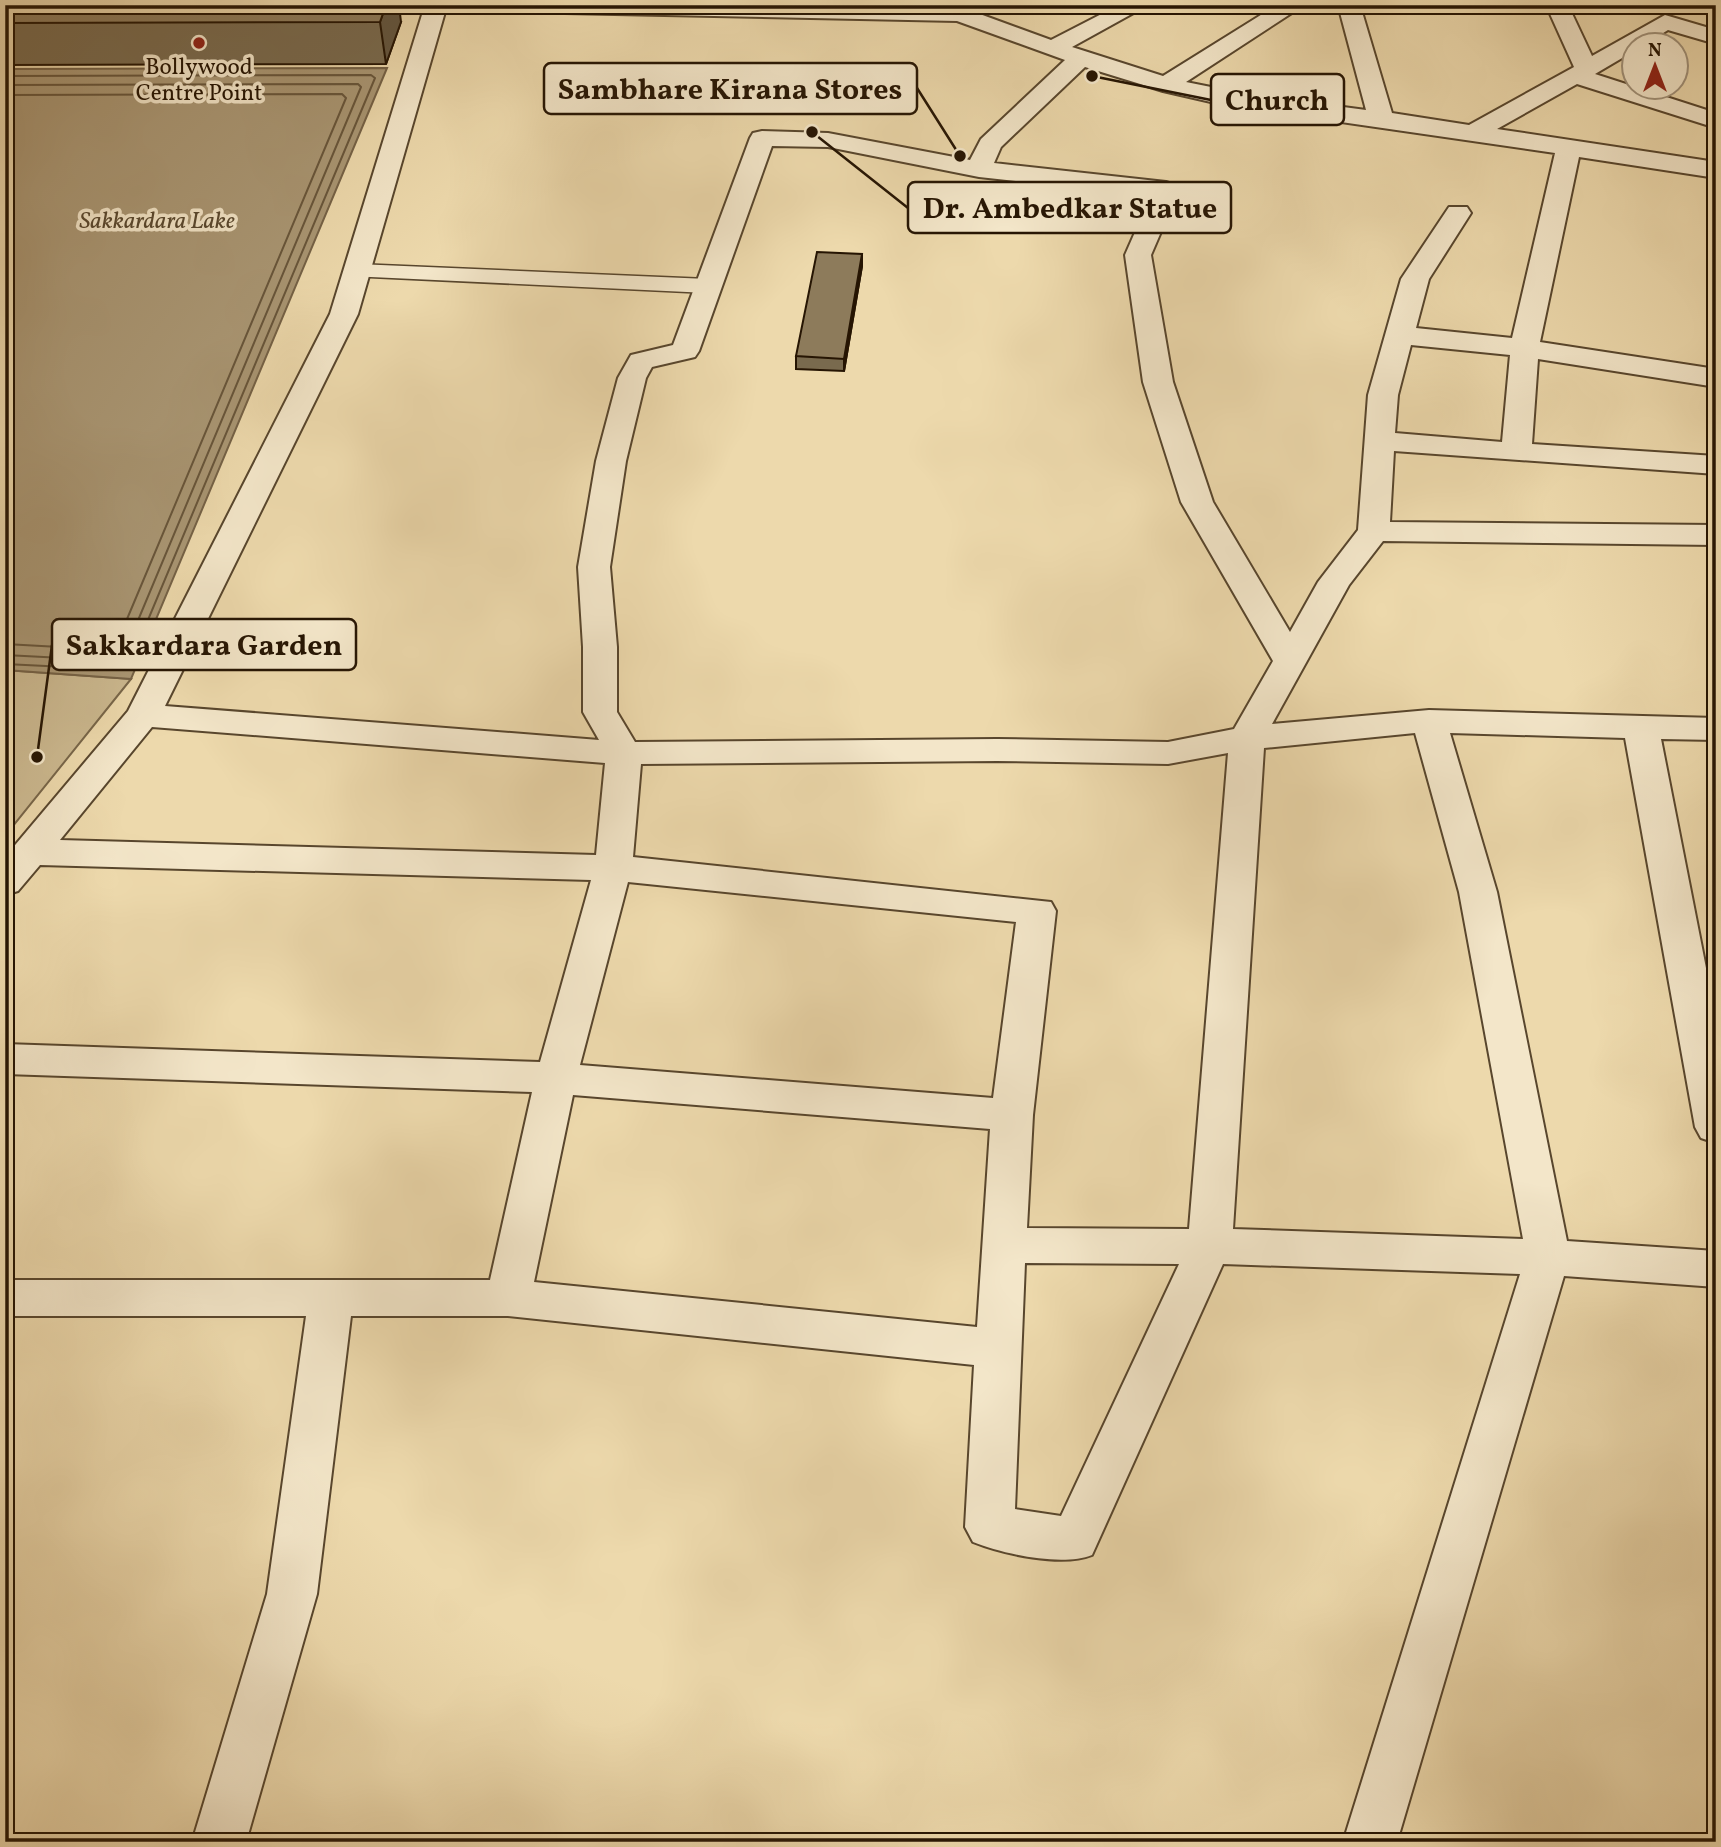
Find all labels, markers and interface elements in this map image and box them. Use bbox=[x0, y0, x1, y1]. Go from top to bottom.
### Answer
north arrow bbox=[1620, 32, 1690, 102]
marker: Bollywood Centre Point bbox=[191, 35, 207, 51]
text: N bbox=[1648, 38, 1662, 64]
place label: Bollywood Centre Point bbox=[136, 52, 262, 110]
callout: Sambhare Kirana Stores bbox=[544, 63, 917, 114]
text: Sambhare Kirana Stores bbox=[558, 70, 902, 112]
callout: Church bbox=[1211, 74, 1344, 125]
text: Church bbox=[1225, 81, 1329, 123]
callout: Dr. Ambedkar Statue bbox=[908, 182, 1231, 233]
text: Dr. Ambedkar Statue bbox=[923, 189, 1217, 231]
water label: Sakkardara Lake bbox=[79, 205, 235, 239]
callout: Sakkardara Garden bbox=[52, 619, 356, 670]
text: Sakkardara Garden bbox=[66, 626, 342, 668]

